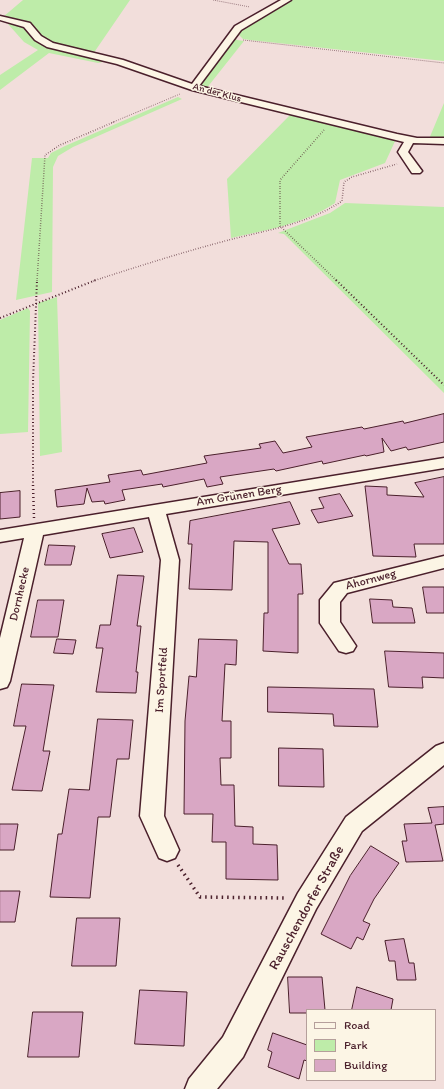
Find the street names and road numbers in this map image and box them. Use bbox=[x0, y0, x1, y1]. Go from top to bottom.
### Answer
street label: An der Klus bbox=[191, 81, 243, 105]
street label: Am Grünen Berg bbox=[195, 482, 283, 510]
street label: Dornhecke bbox=[7, 566, 33, 622]
street label: Ahornweg bbox=[344, 566, 398, 594]
street label: Im Sportfeld bbox=[153, 647, 171, 713]
street label: Rauschendorfer Straße bbox=[266, 843, 348, 973]

